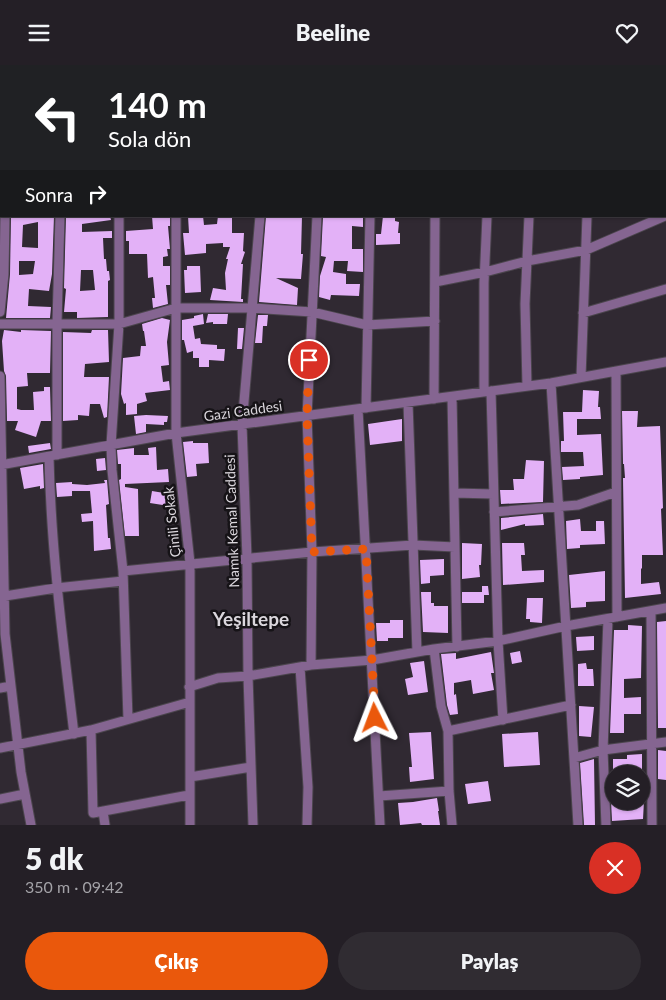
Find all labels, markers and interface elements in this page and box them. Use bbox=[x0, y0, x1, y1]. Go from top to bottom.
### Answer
icon: menu bbox=[25, 19, 53, 47]
text: Beeline bbox=[296, 19, 370, 46]
icon: heart bbox=[613, 19, 641, 47]
text: 140 m bbox=[108, 83, 207, 125]
icon: left bbox=[25, 85, 90, 150]
text: Sola dön bbox=[108, 125, 191, 152]
icon: right bbox=[83, 180, 111, 208]
text: Sonra bbox=[25, 183, 73, 206]
pin bbox=[288, 339, 330, 381]
icon: arrive bbox=[295, 346, 323, 374]
street label: Gazi Caddesi bbox=[203, 397, 283, 424]
street label: Namık Kemal Caddesi bbox=[221, 454, 242, 588]
street label: Çinili Sokak bbox=[159, 485, 184, 558]
district label: Yeşiltepe bbox=[212, 607, 289, 630]
position arrow bbox=[348, 691, 400, 743]
map controls bbox=[605, 765, 650, 810]
button: layers bbox=[605, 765, 650, 810]
text: 5 dk bbox=[25, 840, 83, 876]
button: close bbox=[589, 842, 641, 894]
text: 350 m · 09:42 bbox=[25, 877, 124, 896]
button: Çıkış bbox=[25, 932, 328, 990]
button: Paylaş bbox=[338, 932, 641, 990]

